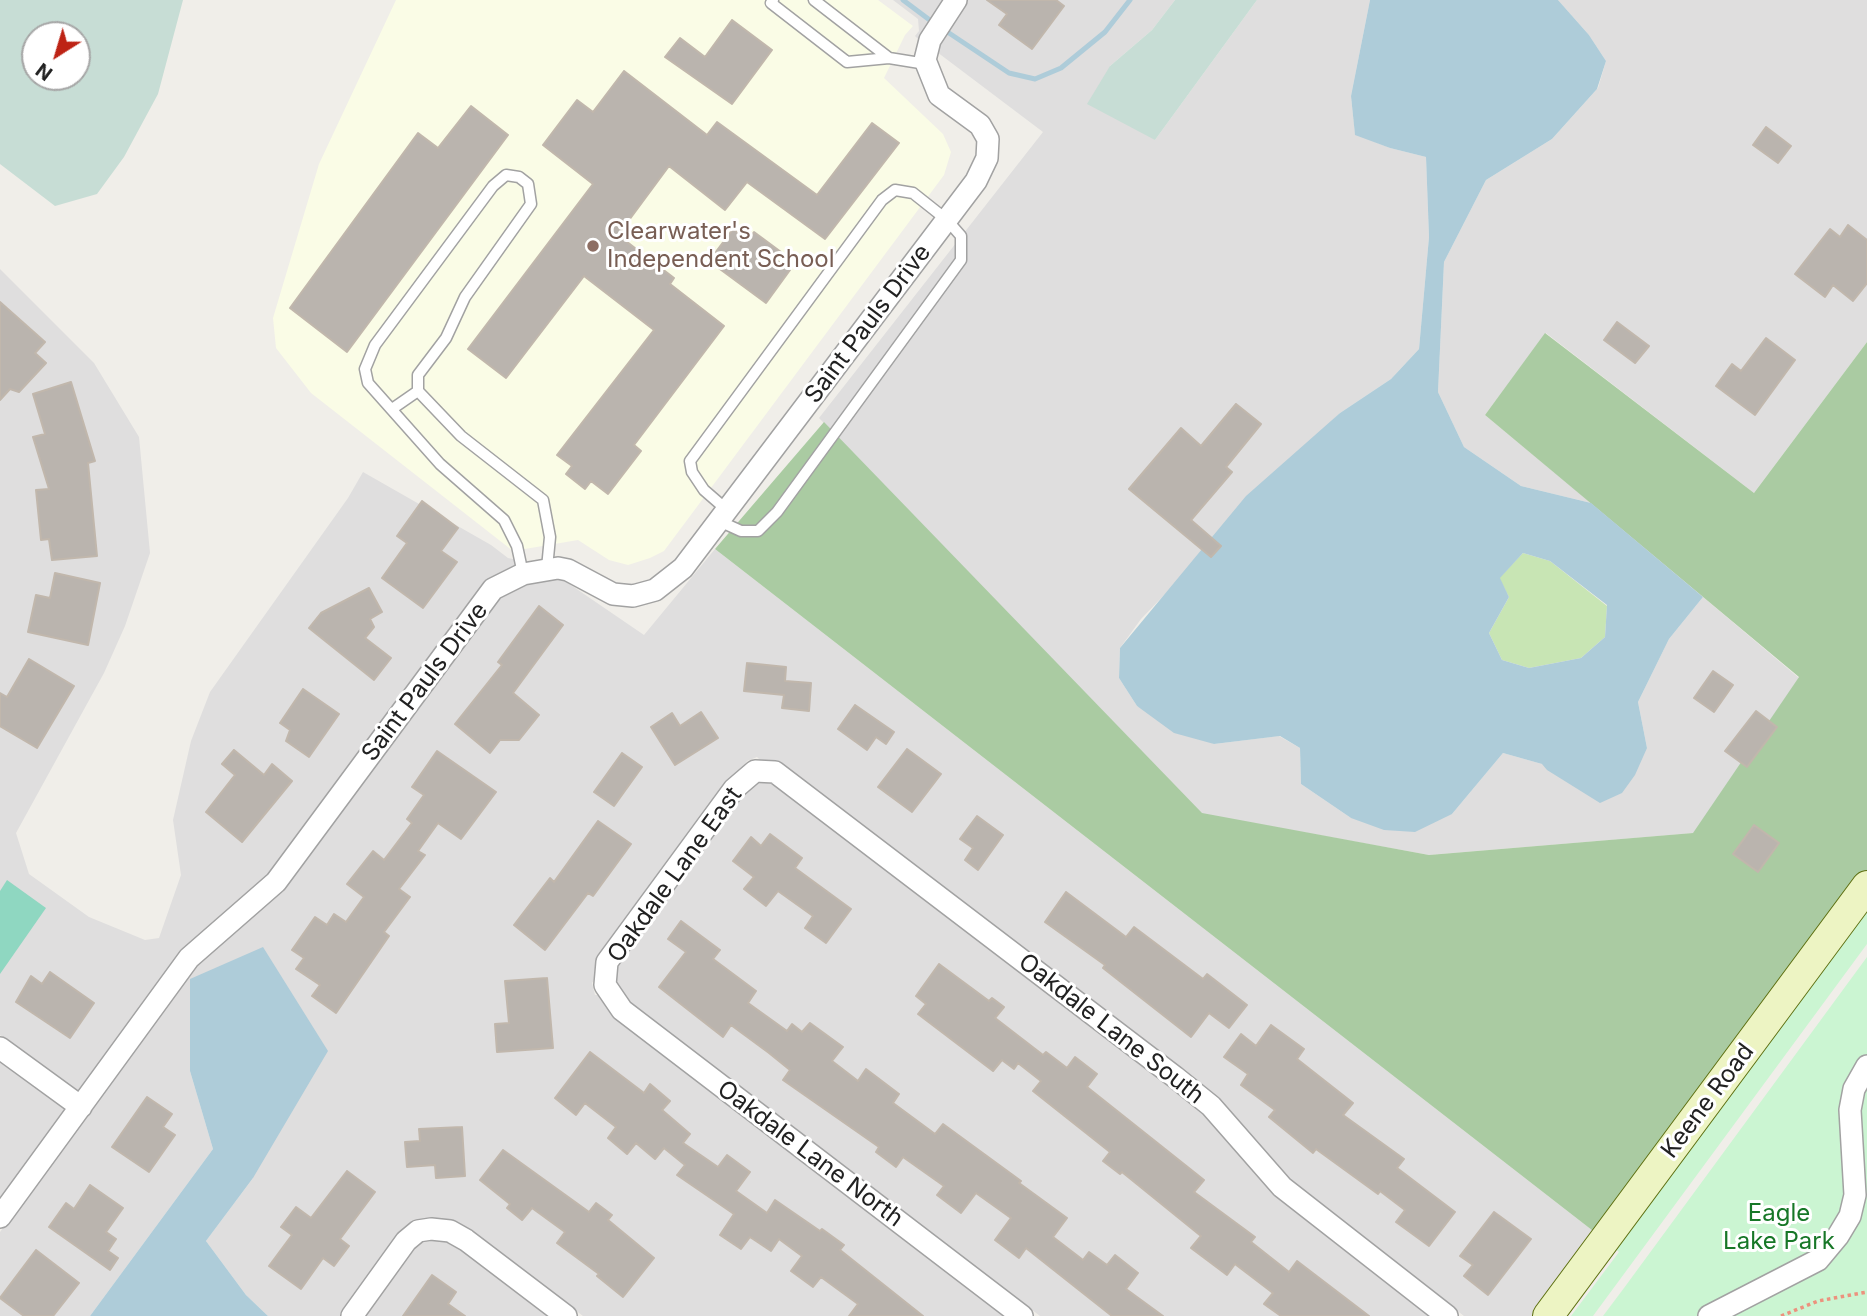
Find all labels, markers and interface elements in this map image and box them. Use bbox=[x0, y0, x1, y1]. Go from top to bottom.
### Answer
north arrow bbox=[21, 21, 91, 91]
text: N bbox=[32, 58, 57, 85]
place label: Clearwater's Independent School bbox=[607, 218, 835, 274]
marker: Clearwater's Independent School bbox=[585, 238, 601, 254]
street label: Saint Pauls Drive bbox=[799, 239, 937, 409]
street label: Saint Pauls Drive bbox=[356, 597, 494, 767]
street label: Oakdale Lane East bbox=[602, 782, 748, 968]
street label: Oakdale Lane South bbox=[1013, 948, 1209, 1110]
street label: Keene Road bbox=[1656, 1038, 1760, 1164]
street label: Oakdale Lane North bbox=[711, 1075, 909, 1233]
park label: Eagle Lake Park bbox=[1723, 1200, 1835, 1256]

